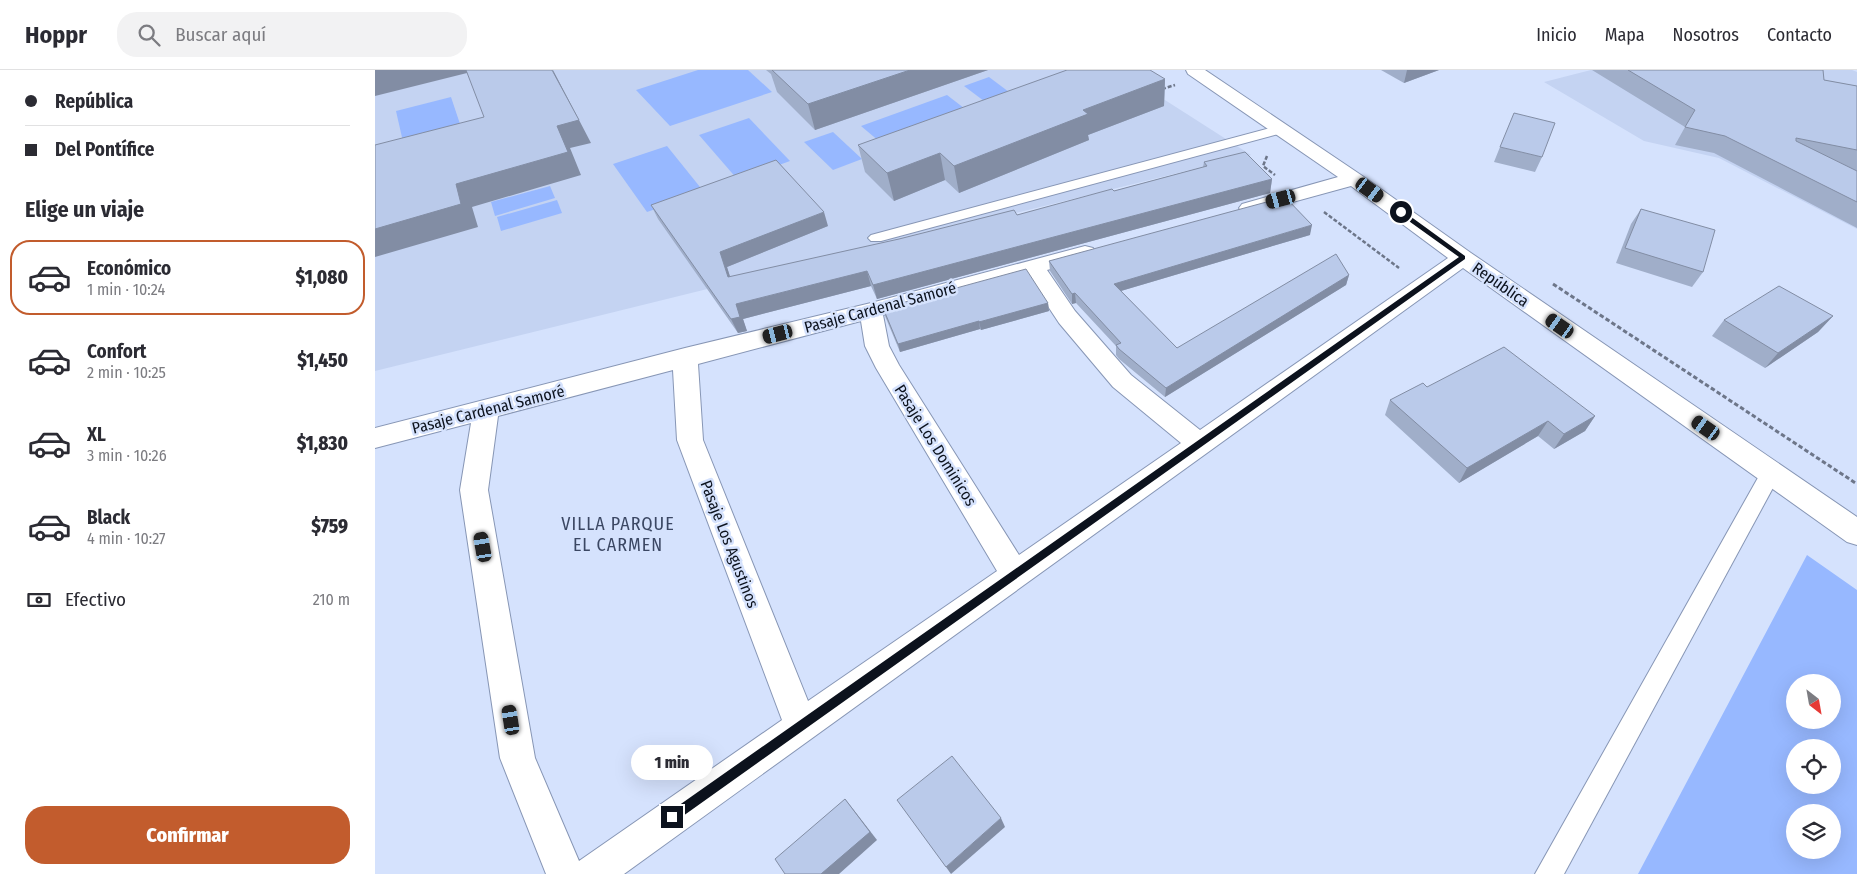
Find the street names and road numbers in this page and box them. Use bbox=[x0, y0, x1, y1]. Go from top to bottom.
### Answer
street label: República bbox=[1469, 258, 1533, 311]
street label: Pasaje Cardenal Samoré bbox=[802, 278, 958, 337]
street label: Pasaje Cardenal Samoré bbox=[410, 381, 566, 438]
street label: Pasaje Los Dominicos bbox=[891, 381, 981, 510]
street label: Pasaje Los Agustinos bbox=[696, 478, 763, 611]

